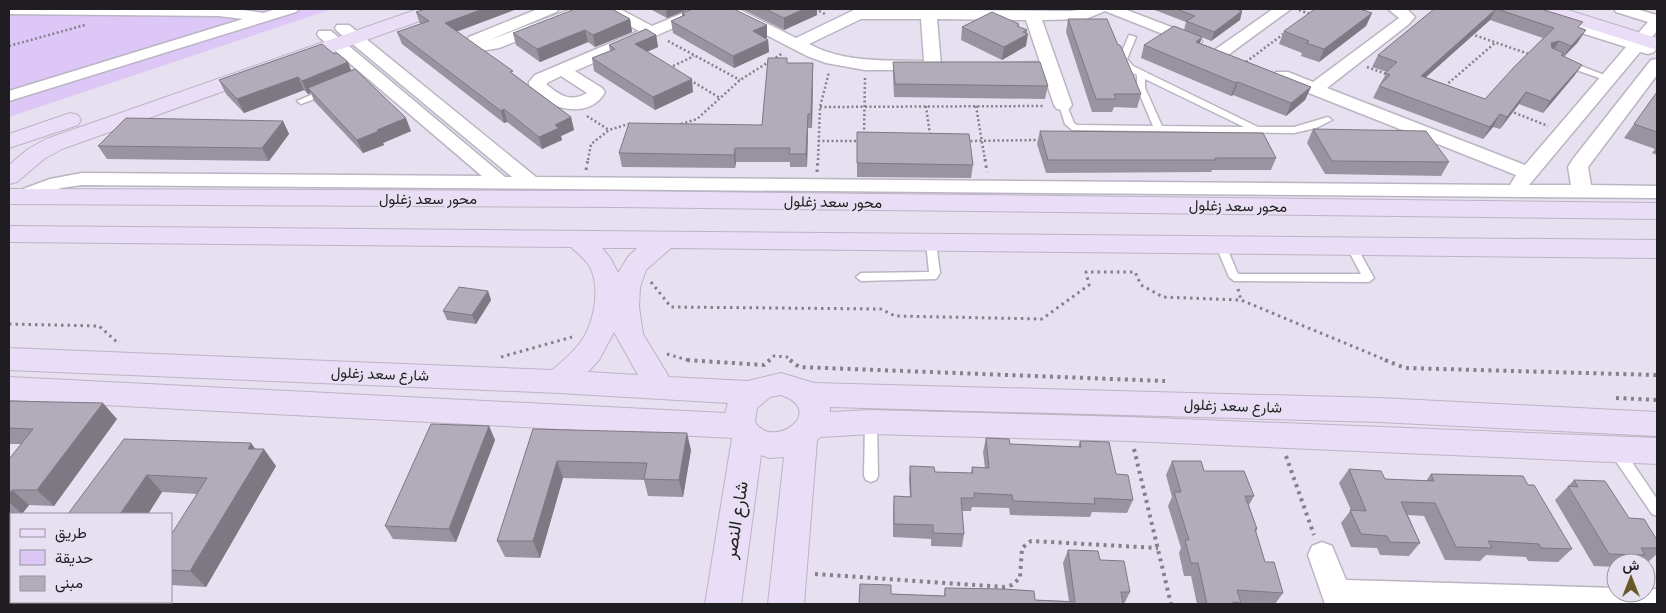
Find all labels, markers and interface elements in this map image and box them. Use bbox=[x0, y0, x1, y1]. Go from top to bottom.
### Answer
street label: محور سعد زغلول bbox=[379, 190, 477, 208]
street label: محور سعد زغلول bbox=[784, 192, 882, 212]
street label: محور سعد زغلول bbox=[1189, 196, 1287, 216]
street label: شارع سعد زغلول bbox=[331, 363, 430, 387]
street label: شارع سعد زغلول bbox=[1184, 395, 1283, 419]
street label: شارع النصر bbox=[719, 480, 754, 561]
legend bbox=[10, 513, 172, 603]
text: طريق bbox=[55, 524, 87, 543]
text: حديقة bbox=[55, 549, 93, 567]
north arrow bbox=[1606, 553, 1656, 603]
text: ش bbox=[1623, 557, 1640, 574]
text: مبنى bbox=[55, 574, 83, 593]

